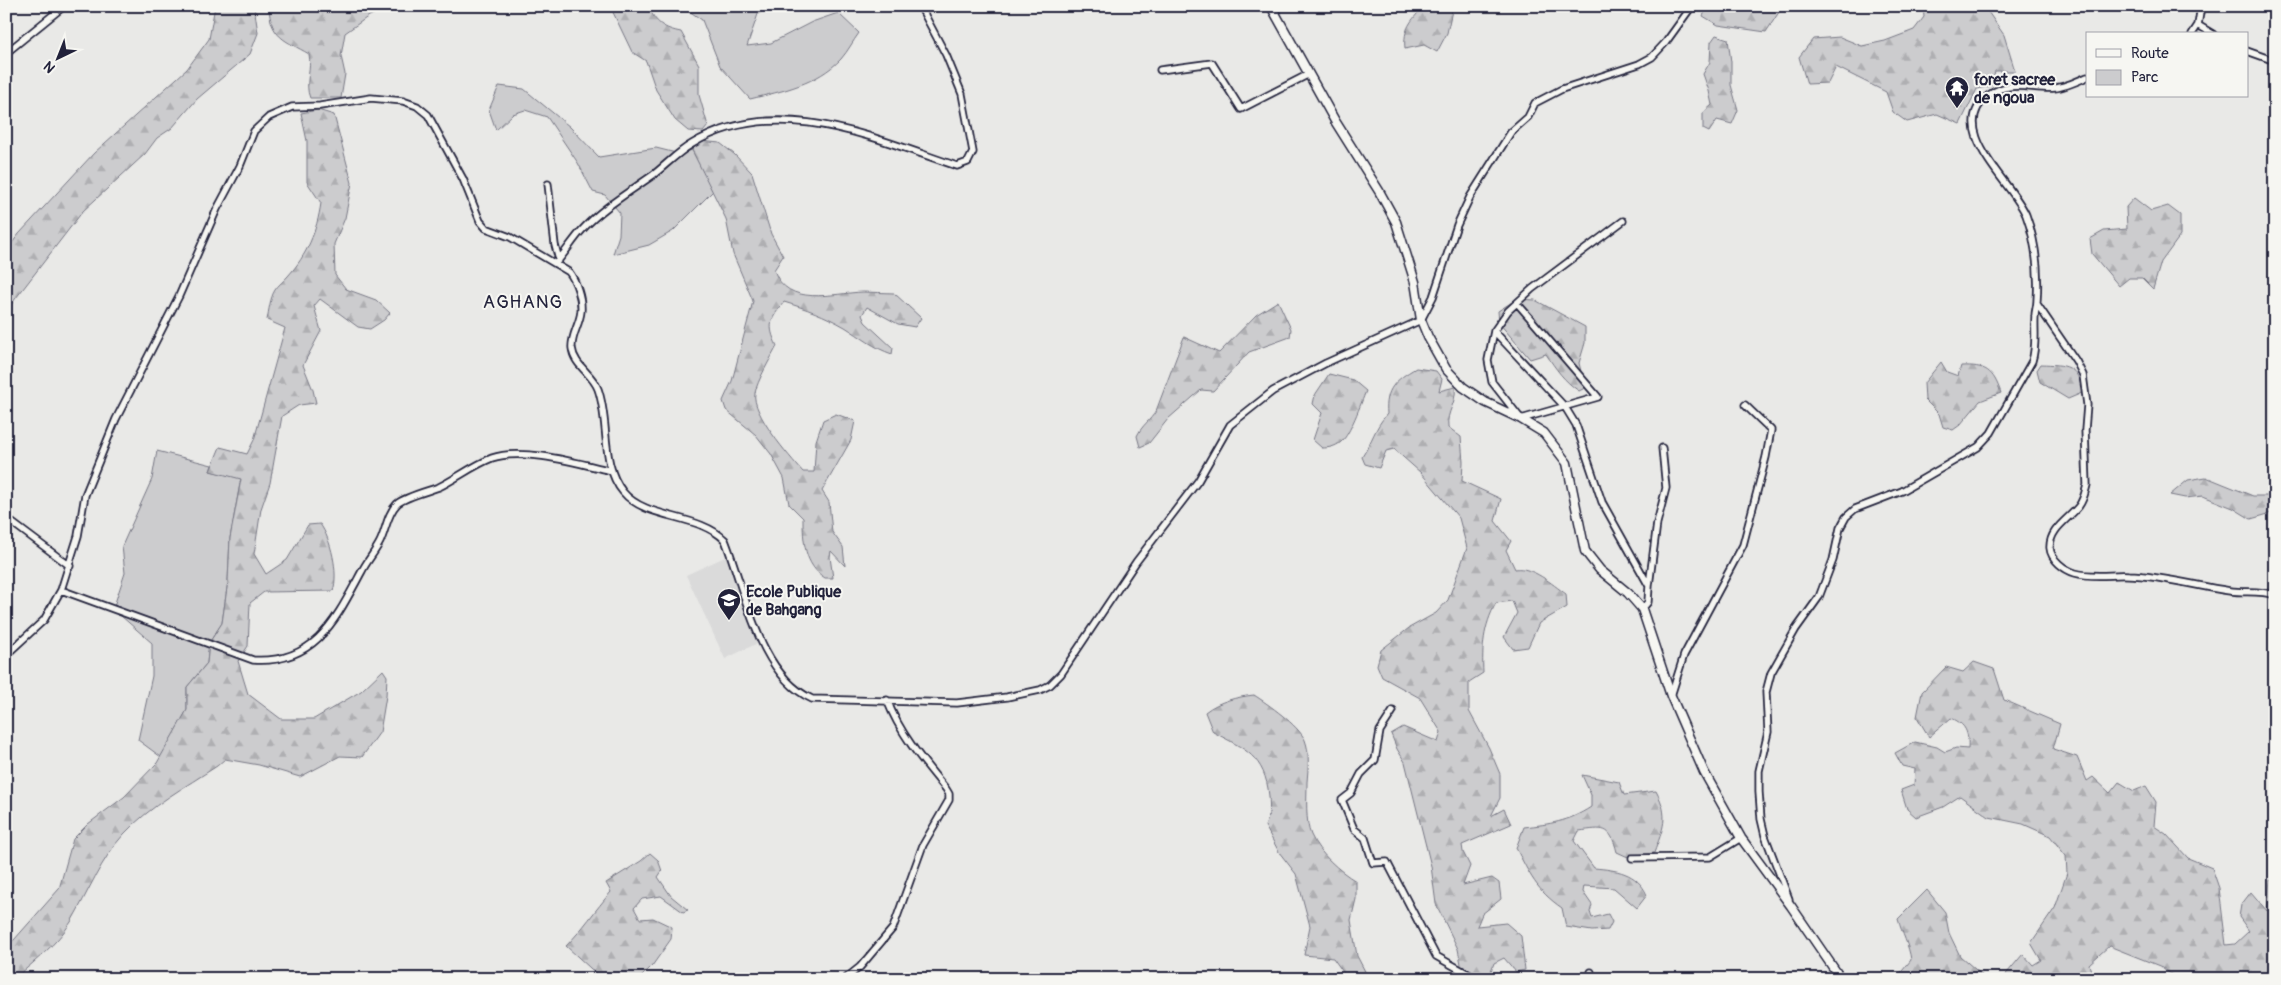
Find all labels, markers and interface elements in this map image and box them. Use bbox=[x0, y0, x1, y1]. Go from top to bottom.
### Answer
north arrow bbox=[32, 32, 82, 82]
legend bbox=[2086, 32, 2248, 98]
text: Route bbox=[2131, 44, 2169, 63]
text: N bbox=[40, 58, 59, 77]
text: Parc bbox=[2131, 68, 2159, 87]
place label: foret sacree de ngoua bbox=[1974, 70, 2056, 108]
temple icon: foret sacree de ngoua bbox=[1944, 75, 1970, 109]
district label: AGHANG bbox=[483, 290, 563, 314]
place label: Ecole Publique de Bahgang bbox=[746, 582, 842, 620]
school or university icon: Ecole Publique de Bahgang bbox=[716, 587, 742, 621]

